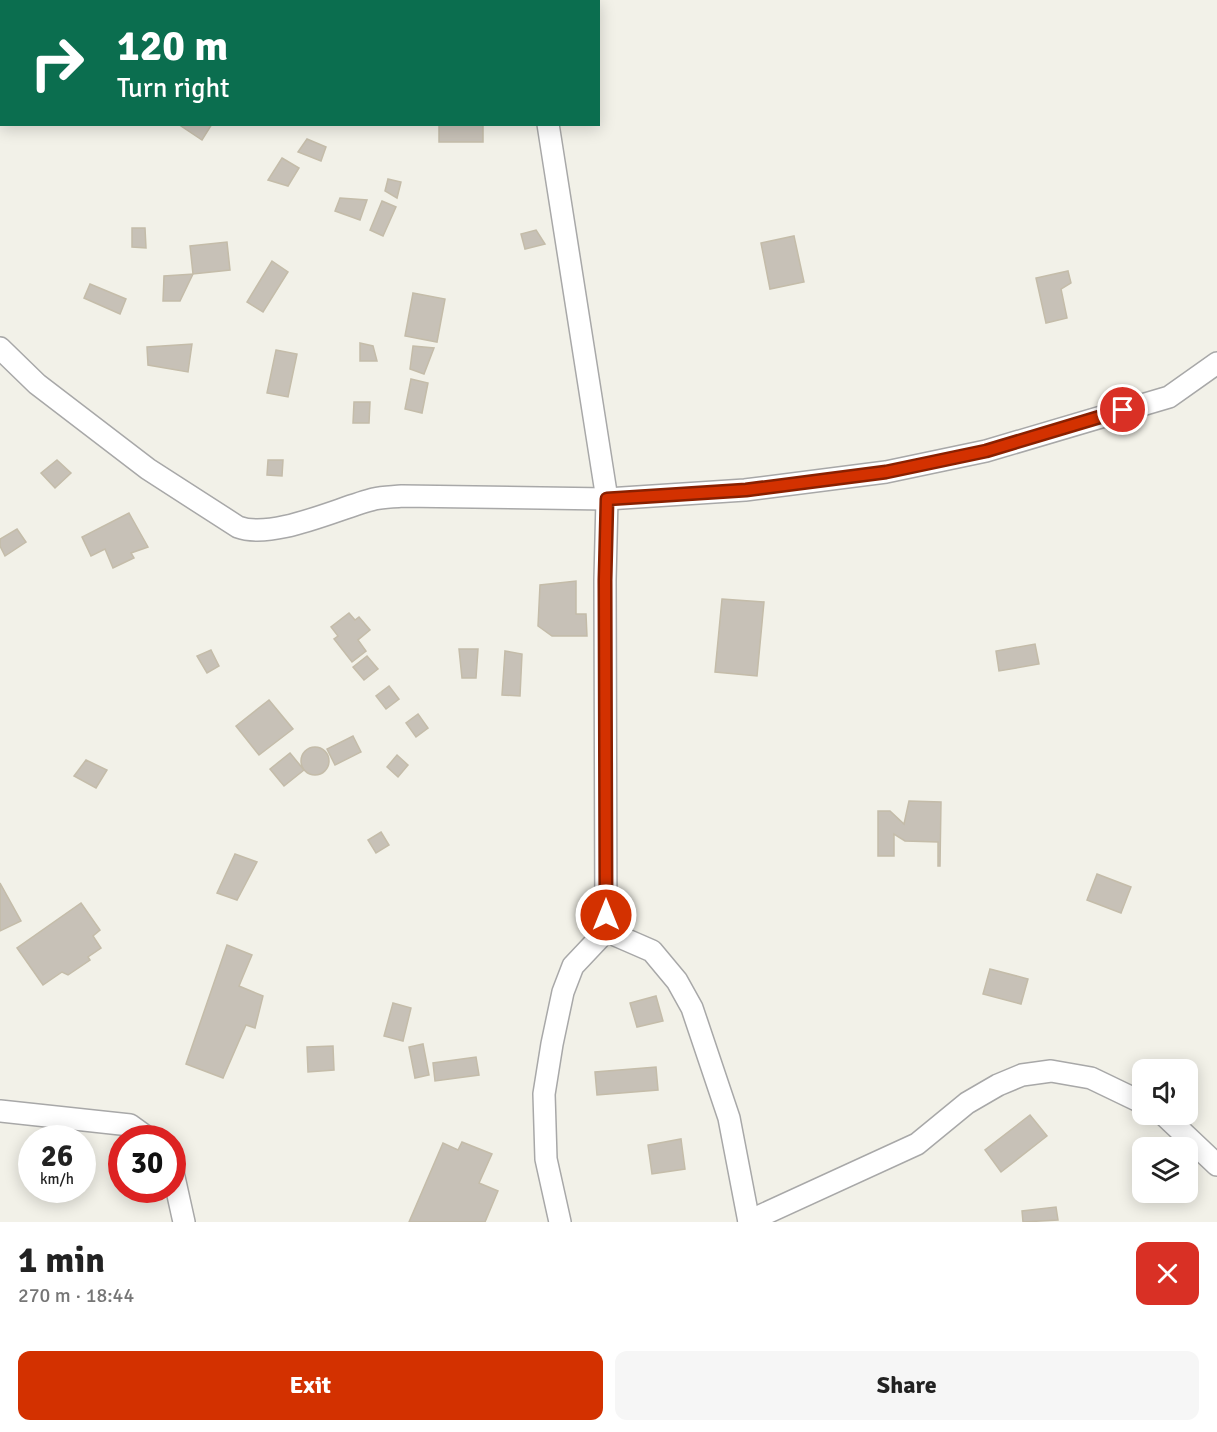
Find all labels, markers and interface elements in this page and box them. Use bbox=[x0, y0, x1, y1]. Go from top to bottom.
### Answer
text: 120 m bbox=[117, 21, 228, 72]
icon: right bbox=[18, 24, 96, 102]
text: Turn right bbox=[117, 72, 230, 105]
pin bbox=[1097, 384, 1148, 435]
icon: arrive bbox=[1106, 393, 1139, 426]
position arrow bbox=[574, 883, 638, 947]
map controls bbox=[1132, 1059, 1198, 1203]
button: sound bbox=[1132, 1059, 1198, 1125]
speed limit sign: 30 bbox=[108, 1125, 186, 1203]
button: layers bbox=[1132, 1137, 1198, 1203]
text: 26 bbox=[41, 1138, 73, 1175]
text: km/h bbox=[40, 1170, 74, 1188]
text: 1 min bbox=[18, 1238, 105, 1283]
button: close bbox=[1136, 1242, 1199, 1305]
text: 270 m · 18:44 bbox=[18, 1283, 134, 1308]
button: Exit bbox=[18, 1351, 603, 1420]
button: Share bbox=[615, 1351, 1199, 1420]

